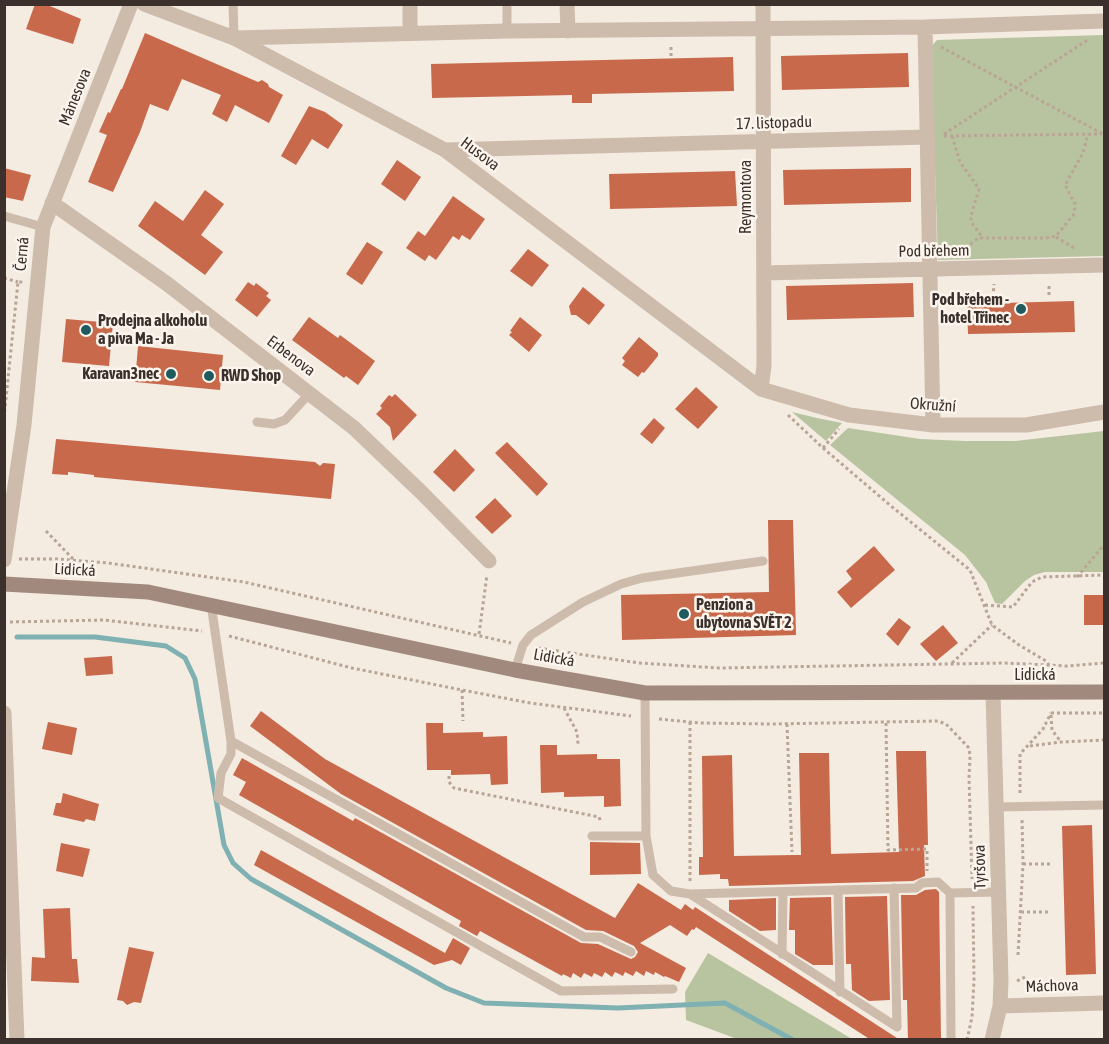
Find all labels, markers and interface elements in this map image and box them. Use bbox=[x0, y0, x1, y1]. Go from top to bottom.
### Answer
street label: Mánesova bbox=[55, 66, 95, 128]
street label: 17. listopadu bbox=[736, 112, 812, 134]
street label: Husova bbox=[457, 133, 503, 175]
street label: Reymontova bbox=[736, 160, 756, 234]
street label: Černá bbox=[11, 236, 33, 272]
street label: Pod břehem bbox=[898, 241, 970, 261]
place label: Pod břehem - hotel Třinec bbox=[932, 290, 1009, 328]
marker: Pod břehem - hotel Třinec bbox=[1014, 302, 1028, 316]
place label: Prodejna alkoholu a piva Ma - Ja bbox=[98, 311, 207, 349]
marker: Prodejna alkoholu a piva Ma - Ja bbox=[79, 323, 93, 337]
street label: Erbenova bbox=[263, 332, 319, 380]
place label: Karavan3nec bbox=[82, 364, 159, 384]
place label: RWD Shop bbox=[221, 366, 281, 386]
marker: Karavan3nec bbox=[164, 367, 178, 381]
marker: RWD Shop bbox=[202, 369, 216, 383]
street label: Okružní bbox=[909, 394, 957, 416]
street label: Lidická bbox=[54, 559, 96, 581]
place label: Penzion a ubytovna SVĚT 2 bbox=[696, 595, 792, 633]
marker: Penzion a ubytovna SVĚT 2 bbox=[677, 607, 691, 621]
street label: Lidická bbox=[532, 645, 576, 671]
street label: Lidická bbox=[1014, 665, 1056, 685]
street label: Tyršova bbox=[970, 845, 990, 889]
street label: Máchova bbox=[1025, 975, 1079, 997]

